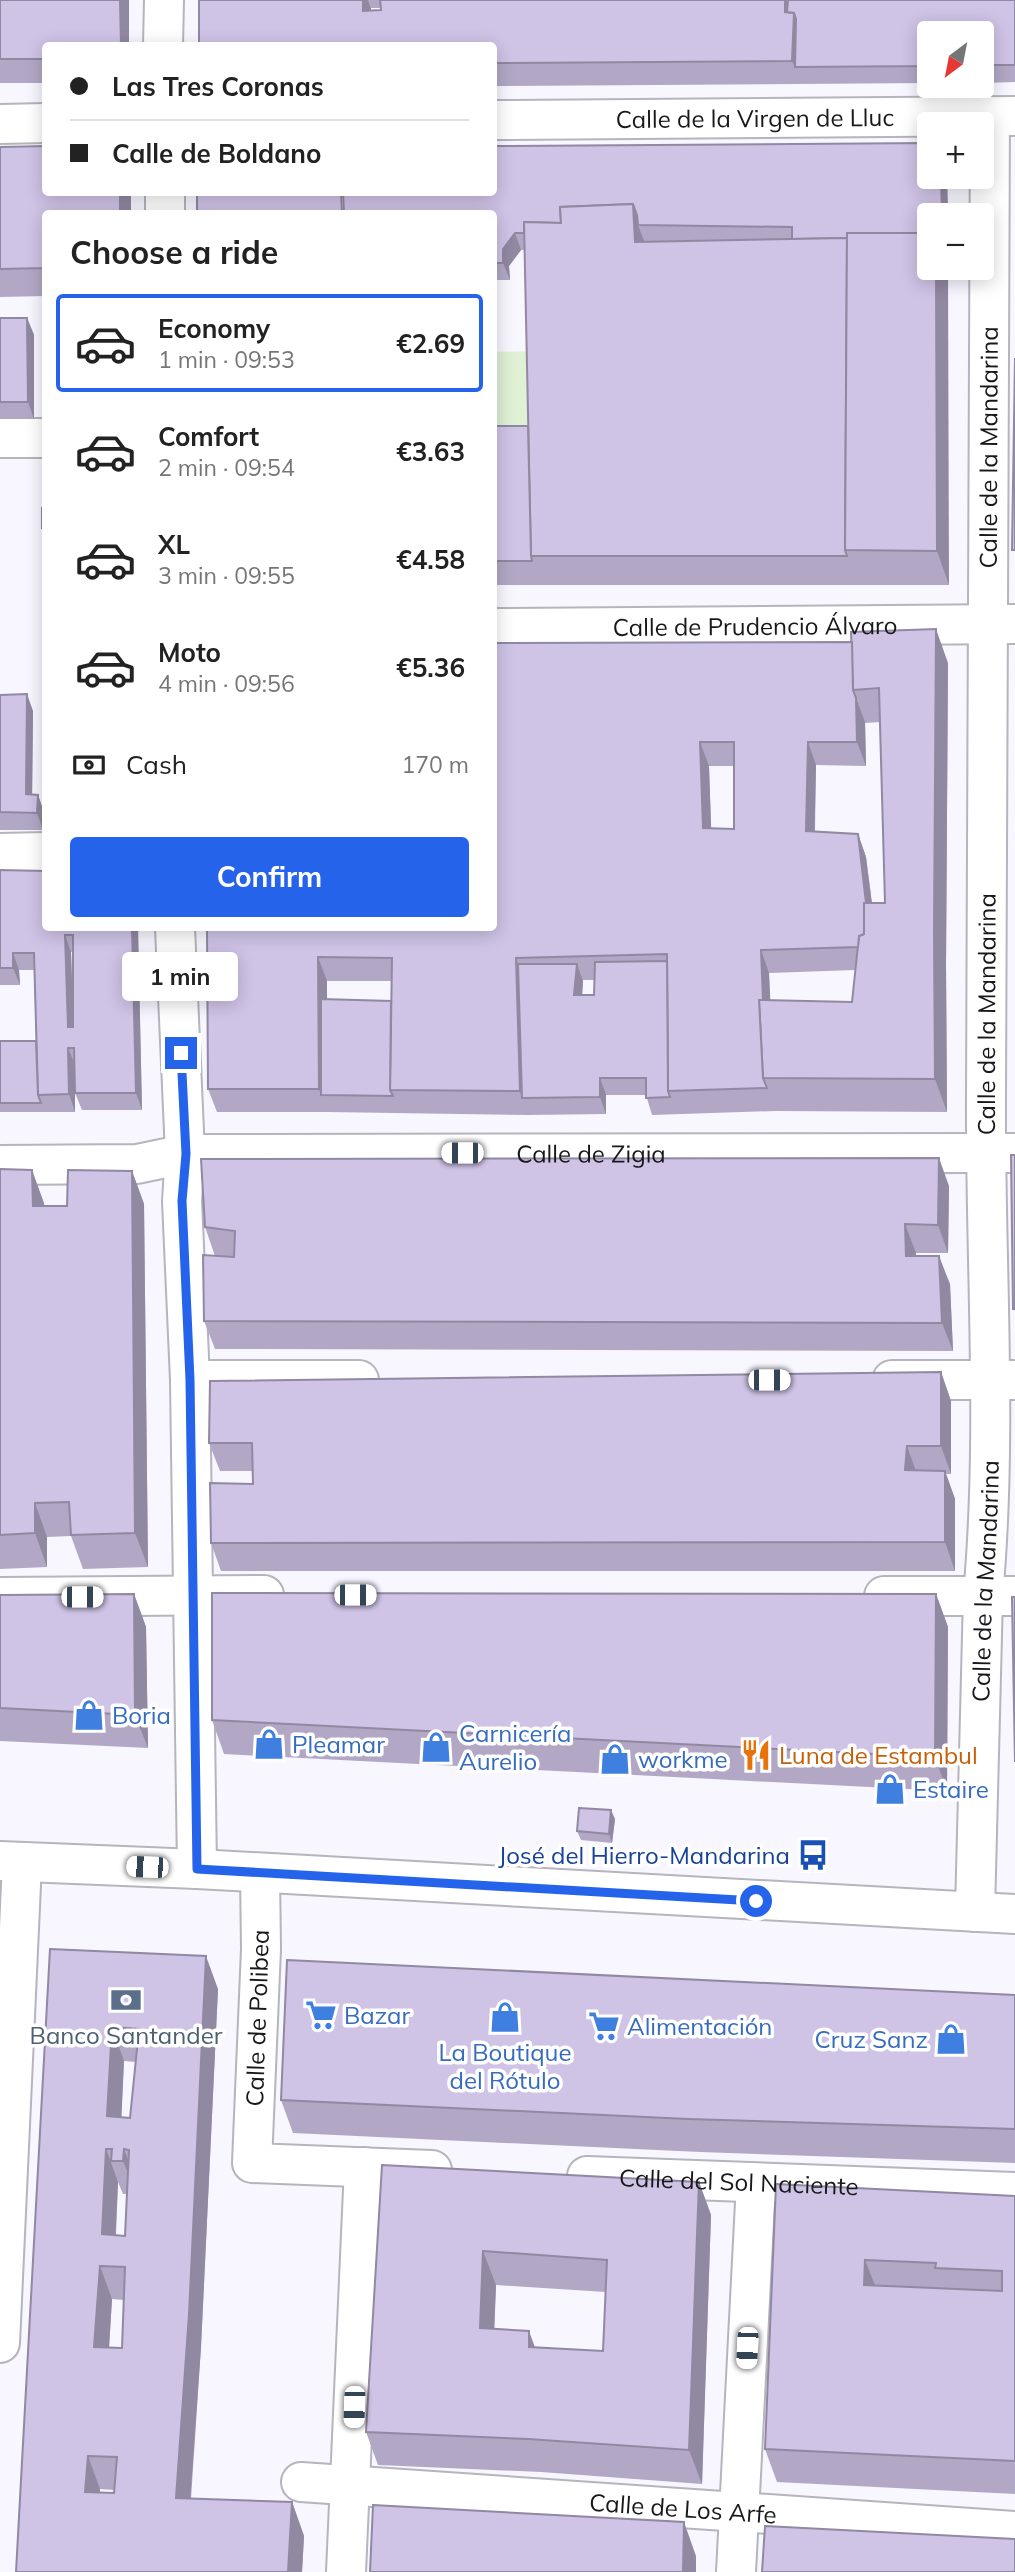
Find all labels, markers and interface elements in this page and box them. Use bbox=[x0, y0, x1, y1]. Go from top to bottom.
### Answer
north arrow bbox=[917, 21, 994, 98]
map controls bbox=[917, 21, 994, 280]
text: Las Tres Coronas bbox=[112, 70, 324, 103]
street label: Calle de la Virgen de Lluc bbox=[616, 102, 894, 134]
button: + bbox=[917, 112, 994, 189]
text: Calle de Boldano bbox=[112, 137, 321, 170]
button: − bbox=[917, 203, 994, 280]
text: Choose a ride bbox=[70, 232, 278, 272]
icon: car bbox=[74, 312, 137, 375]
text: Economy bbox=[158, 312, 270, 345]
street label: Calle de la Mandarina bbox=[973, 326, 1004, 568]
text: €2.69 bbox=[396, 327, 465, 360]
text: 1 min · 09:53 bbox=[158, 345, 295, 374]
icon: car bbox=[74, 420, 137, 483]
text: Comfort bbox=[158, 420, 259, 453]
text: €3.63 bbox=[396, 435, 465, 468]
text: 2 min · 09:54 bbox=[158, 453, 295, 482]
icon: car bbox=[74, 528, 137, 591]
text: XL bbox=[158, 528, 190, 561]
text: €4.58 bbox=[396, 543, 465, 576]
text: 3 min · 09:55 bbox=[158, 561, 295, 590]
street label: Calle de Prudencio Álvaro bbox=[613, 610, 897, 642]
icon: car bbox=[74, 636, 137, 699]
text: Moto bbox=[158, 636, 221, 669]
text: €5.36 bbox=[396, 651, 465, 684]
text: 4 min · 09:56 bbox=[158, 669, 295, 698]
icon: cash bbox=[70, 746, 108, 784]
text: Cash bbox=[126, 748, 187, 781]
text: 170 m bbox=[401, 750, 469, 779]
button: Confirm bbox=[70, 837, 469, 917]
street label: Calle de la Mandarina bbox=[971, 893, 1002, 1135]
callout: 1 min bbox=[123, 951, 239, 1000]
text: 1 min bbox=[150, 962, 210, 991]
route end bbox=[165, 1037, 197, 1069]
street label: Calle de Zigia bbox=[516, 1138, 666, 1169]
car bbox=[442, 1143, 484, 1164]
car bbox=[749, 1370, 791, 1391]
street label: Calle de la Mandarina bbox=[965, 1460, 1005, 1703]
car bbox=[335, 1585, 377, 1606]
car bbox=[62, 1587, 104, 1608]
shop icon: Boria bbox=[72, 1698, 106, 1732]
place label: Boria bbox=[112, 1700, 171, 1730]
place label: Carnicería Aurelio bbox=[459, 1718, 571, 1776]
shop icon: Pleamar bbox=[252, 1727, 286, 1761]
place label: Pleamar bbox=[292, 1729, 385, 1759]
shop icon: Carnicería Aurelio bbox=[419, 1730, 453, 1764]
restaurant icon: Luna de Estambul bbox=[739, 1738, 773, 1772]
place label: Luna de Estambul bbox=[779, 1740, 978, 1770]
shop icon: workme bbox=[598, 1742, 632, 1776]
place label: workme bbox=[638, 1744, 728, 1774]
shop icon: Estaire bbox=[873, 1772, 907, 1806]
place label: Estaire bbox=[913, 1774, 989, 1804]
bus stop icon: José del Hierro-Mandarina bbox=[796, 1838, 830, 1872]
place label: José del Hierro-Mandarina bbox=[498, 1840, 790, 1870]
car bbox=[126, 1856, 169, 1878]
route start bbox=[740, 1885, 772, 1917]
street label: Calle de Polibea bbox=[239, 1929, 275, 2107]
bank icon: Banco Santander bbox=[109, 1983, 143, 2017]
supermarket icon: Bazar bbox=[304, 1998, 338, 2032]
place label: Bazar bbox=[344, 2000, 410, 2030]
shop icon: La Boutique del Rótulo bbox=[488, 2000, 522, 2034]
supermarket icon: Alimentación bbox=[587, 2009, 621, 2043]
place label: Alimentación bbox=[627, 2011, 772, 2041]
place label: Banco Santander bbox=[30, 2020, 223, 2050]
shop icon: Cruz Sanz bbox=[934, 2022, 968, 2056]
place label: Cruz Sanz bbox=[814, 2024, 928, 2054]
place label: La Boutique del Rótulo bbox=[438, 2037, 572, 2095]
street label: Calle del Sol Naciente bbox=[619, 2162, 859, 2201]
car bbox=[736, 2326, 759, 2370]
car bbox=[343, 2386, 366, 2428]
street label: Calle de Los Arfe bbox=[588, 2487, 778, 2530]

